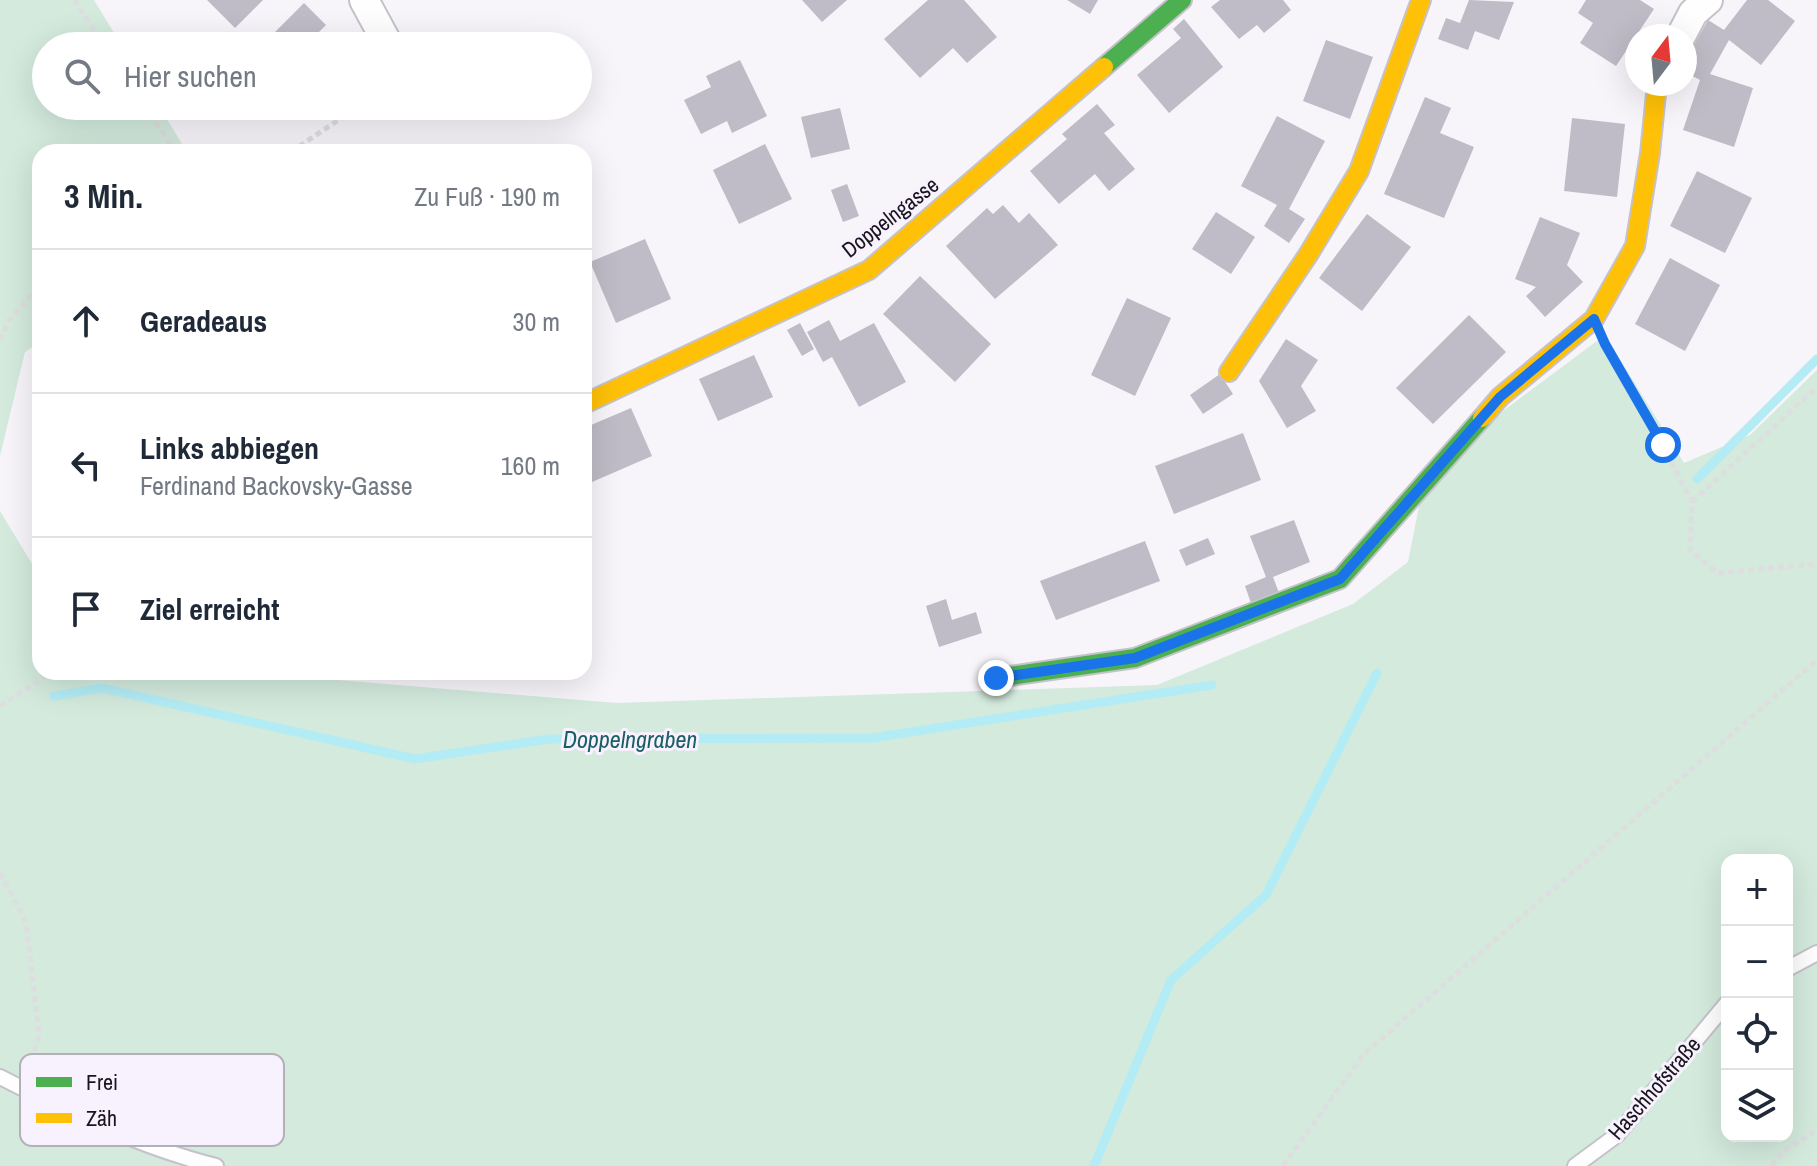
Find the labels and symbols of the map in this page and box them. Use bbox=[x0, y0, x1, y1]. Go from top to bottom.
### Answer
north arrow bbox=[1625, 24, 1697, 96]
street label: Doppelngasse bbox=[835, 170, 945, 264]
route start bbox=[1645, 427, 1681, 463]
route end bbox=[978, 660, 1014, 696]
water label: Doppelngraben bbox=[563, 723, 697, 755]
street label: Haschhofstraße bbox=[1601, 1030, 1707, 1146]
legend bbox=[20, 1054, 284, 1146]
text: Frei bbox=[86, 1067, 118, 1097]
text: Zäh bbox=[86, 1103, 117, 1133]

